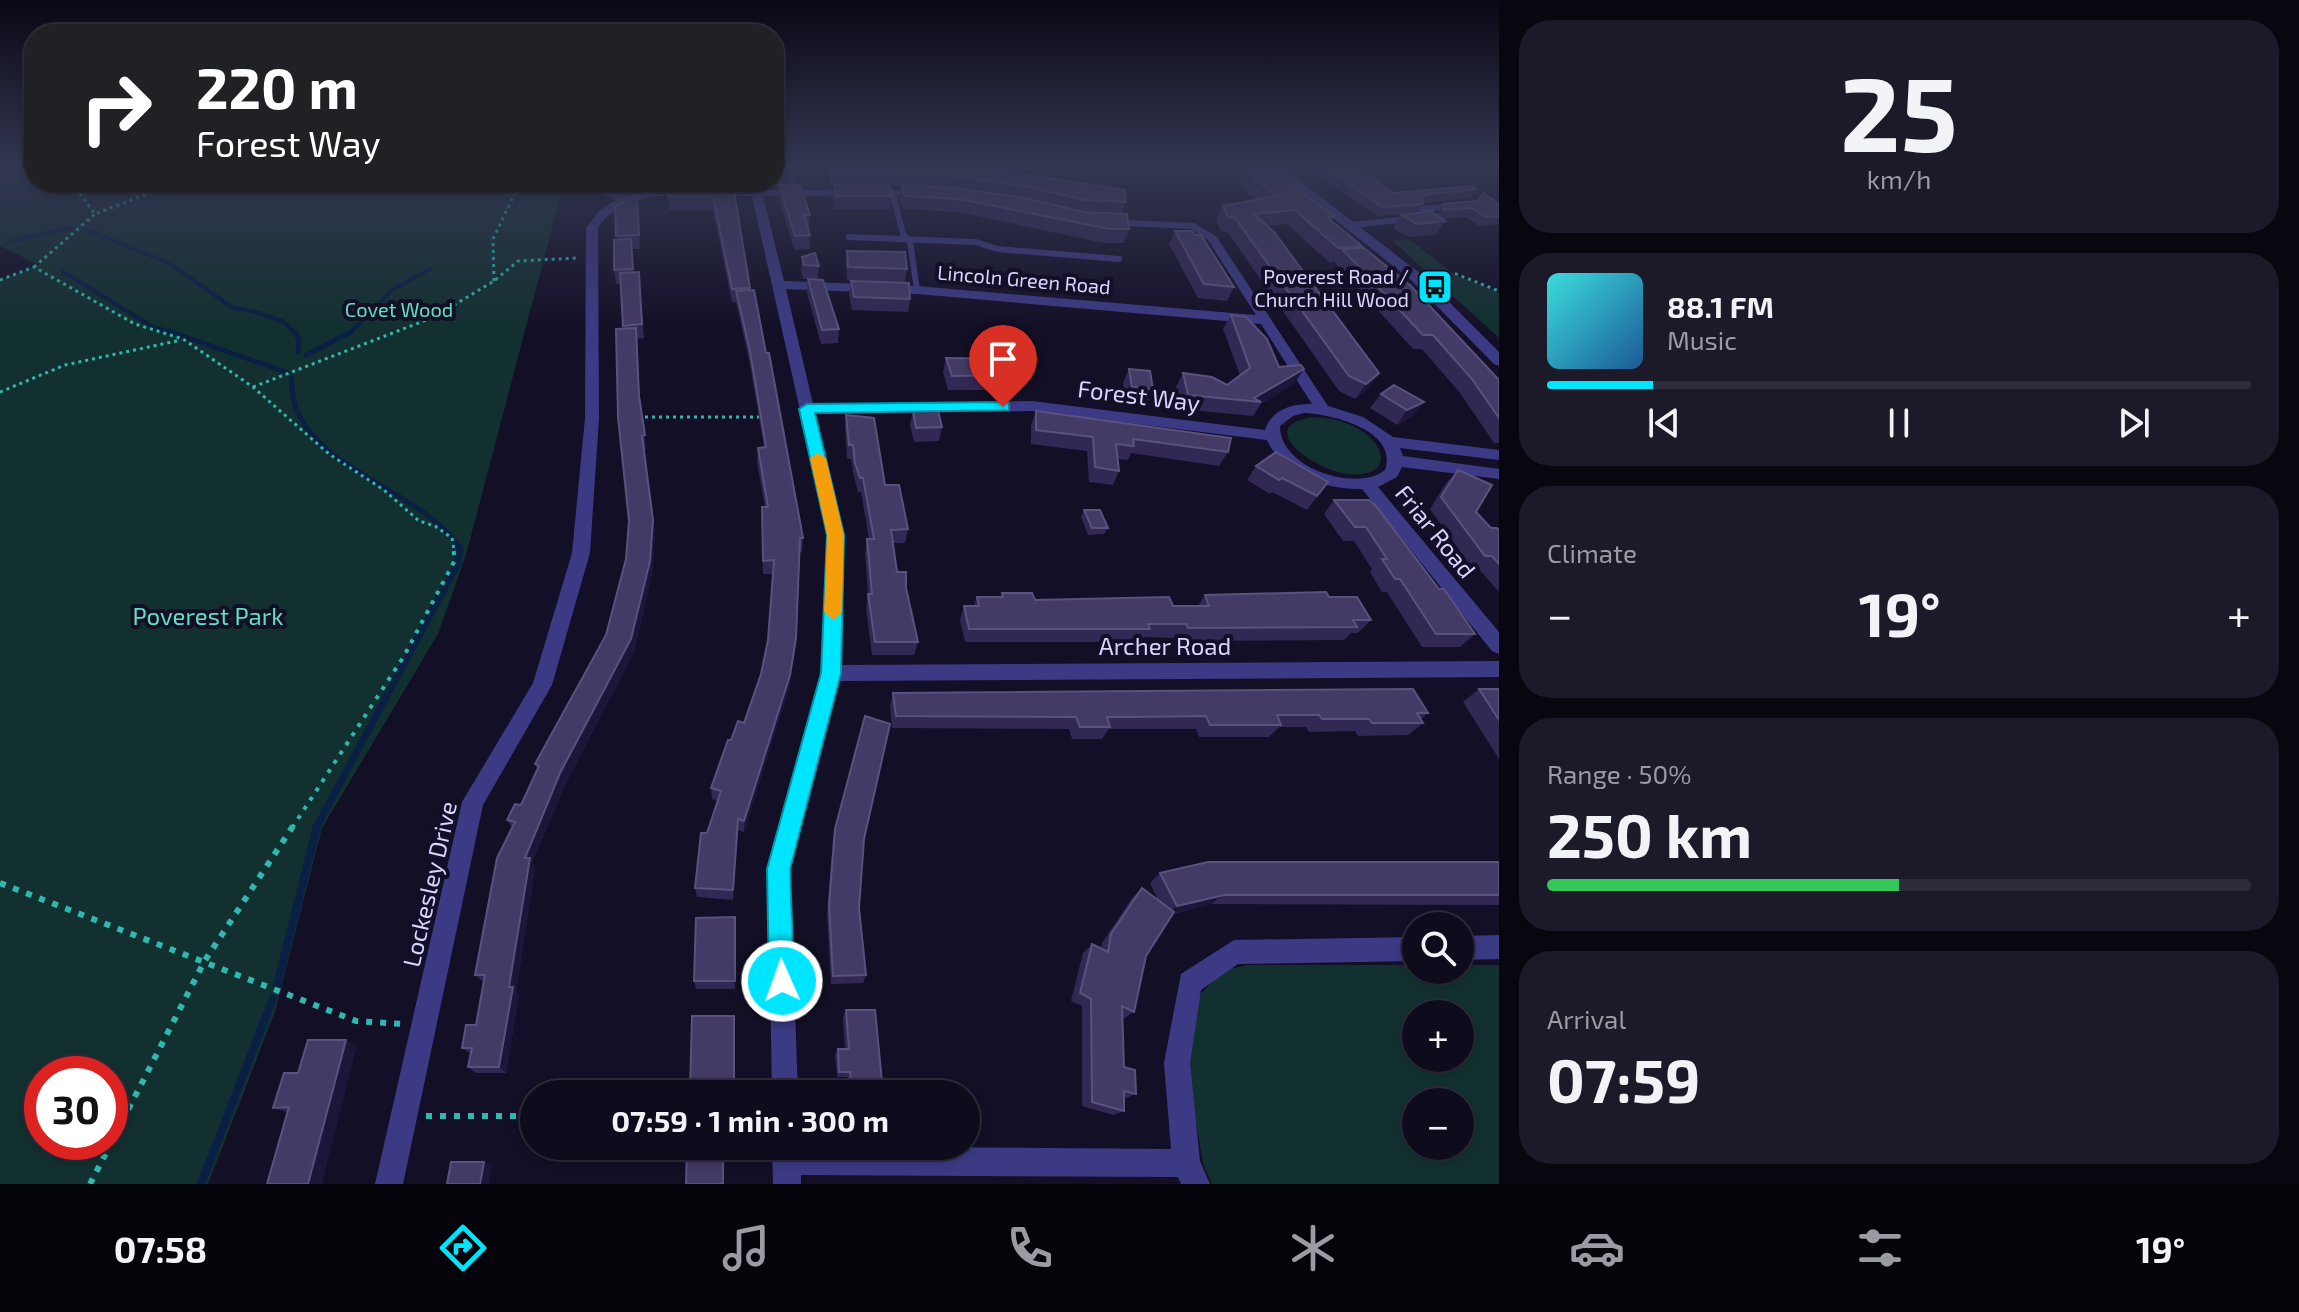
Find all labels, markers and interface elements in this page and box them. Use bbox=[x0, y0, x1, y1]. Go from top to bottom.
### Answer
text: 25 bbox=[1840, 48, 1958, 173]
text: 220 m bbox=[196, 53, 358, 120]
icon: right bbox=[64, 56, 168, 160]
text: Forest Way bbox=[196, 121, 381, 164]
text: km/h bbox=[1867, 163, 1931, 194]
street label: Lincoln Green Road bbox=[936, 259, 1112, 299]
place label: Poverest Road / Church Hill Wood bbox=[1254, 264, 1409, 311]
bus stop icon: Poverest Road / Church Hill Wood bbox=[1416, 268, 1454, 306]
text: 88.1 FM bbox=[1667, 288, 1774, 324]
park label: Covet Wood bbox=[345, 297, 453, 321]
text: Music bbox=[1667, 324, 1737, 355]
pin bbox=[969, 325, 1037, 407]
icon: arrive bbox=[981, 337, 1025, 381]
street label: Forest Way bbox=[1076, 373, 1202, 417]
icon: previous bbox=[1642, 401, 1686, 445]
icon: pause bbox=[1877, 401, 1921, 445]
icon: next bbox=[2112, 401, 2156, 445]
street label: Friar Road bbox=[1390, 479, 1482, 583]
text: Climate bbox=[1547, 537, 1637, 568]
text: 19° bbox=[1859, 577, 1941, 649]
text: − bbox=[1547, 587, 1573, 640]
text: + bbox=[2227, 587, 2251, 640]
park label: Poverest Park bbox=[133, 601, 283, 630]
street label: Archer Road bbox=[1099, 631, 1231, 660]
text: Range · 50% bbox=[1547, 758, 1691, 789]
street label: Lockesley Drive bbox=[396, 798, 462, 970]
text: 250 km bbox=[1547, 798, 1752, 870]
map controls bbox=[1402, 912, 1474, 1160]
button: search bbox=[1402, 912, 1474, 984]
position arrow bbox=[740, 939, 824, 1023]
button: + bbox=[1402, 1000, 1474, 1072]
text: Arrival bbox=[1547, 1003, 1626, 1034]
text: 07:59 bbox=[1547, 1043, 1700, 1115]
speed limit sign: 30 bbox=[24, 1056, 128, 1160]
button: − bbox=[1402, 1088, 1474, 1160]
text: 07:59 · 1 min · 300 m bbox=[611, 1102, 889, 1138]
icon: directions bbox=[435, 1220, 491, 1276]
icon: music bbox=[718, 1220, 774, 1276]
icon: phone bbox=[1002, 1220, 1058, 1276]
icon: climate bbox=[1285, 1220, 1341, 1276]
icon: car bbox=[1569, 1220, 1625, 1276]
icon: filters bbox=[1852, 1220, 1908, 1276]
text: 07:58 bbox=[114, 1227, 207, 1270]
text: 19° bbox=[2136, 1227, 2185, 1270]

